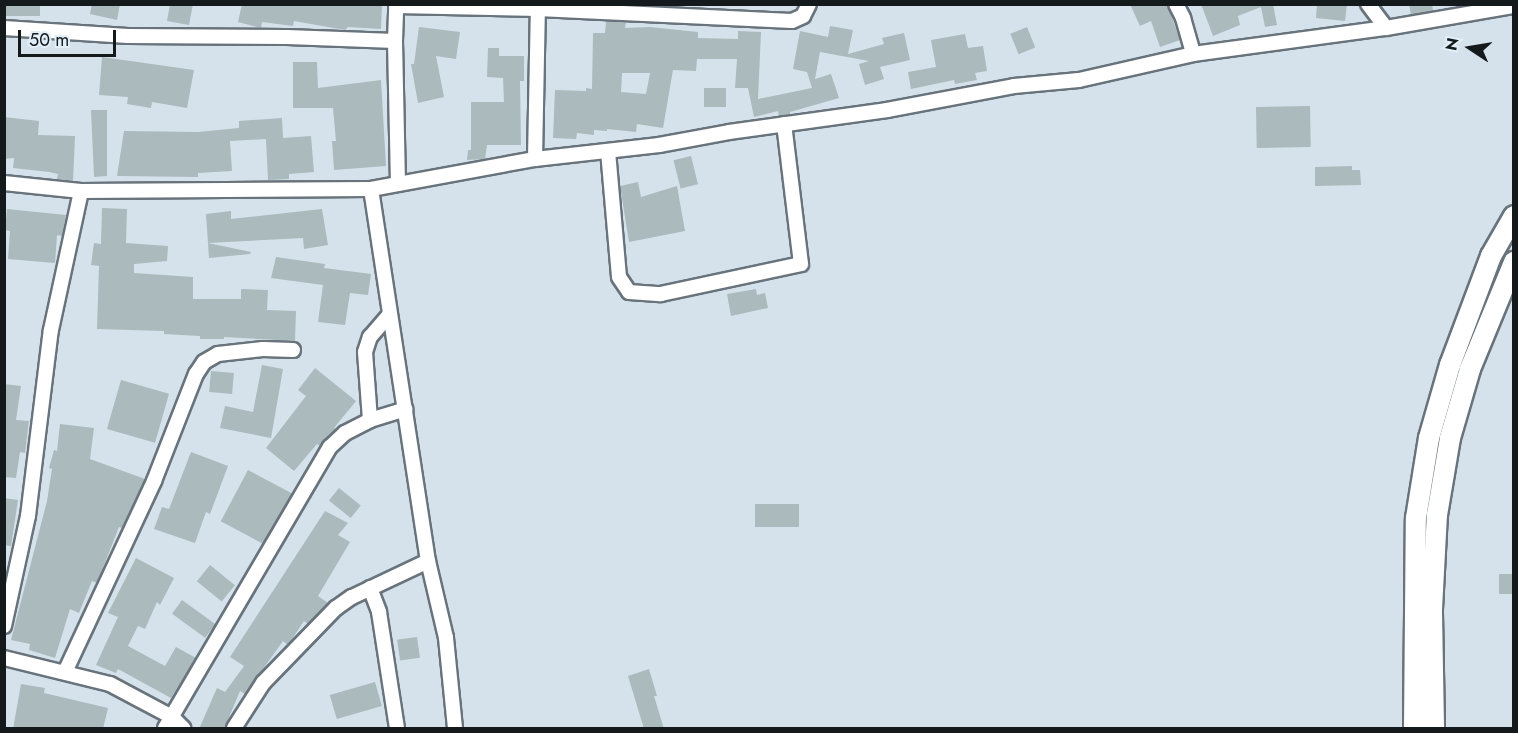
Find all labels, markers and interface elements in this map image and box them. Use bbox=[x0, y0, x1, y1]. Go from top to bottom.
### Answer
scale bar bbox=[21, 18, 118, 56]
north arrow bbox=[1440, 18, 1500, 78]
text: 50 m bbox=[29, 27, 69, 53]
text: N bbox=[1439, 36, 1464, 53]

